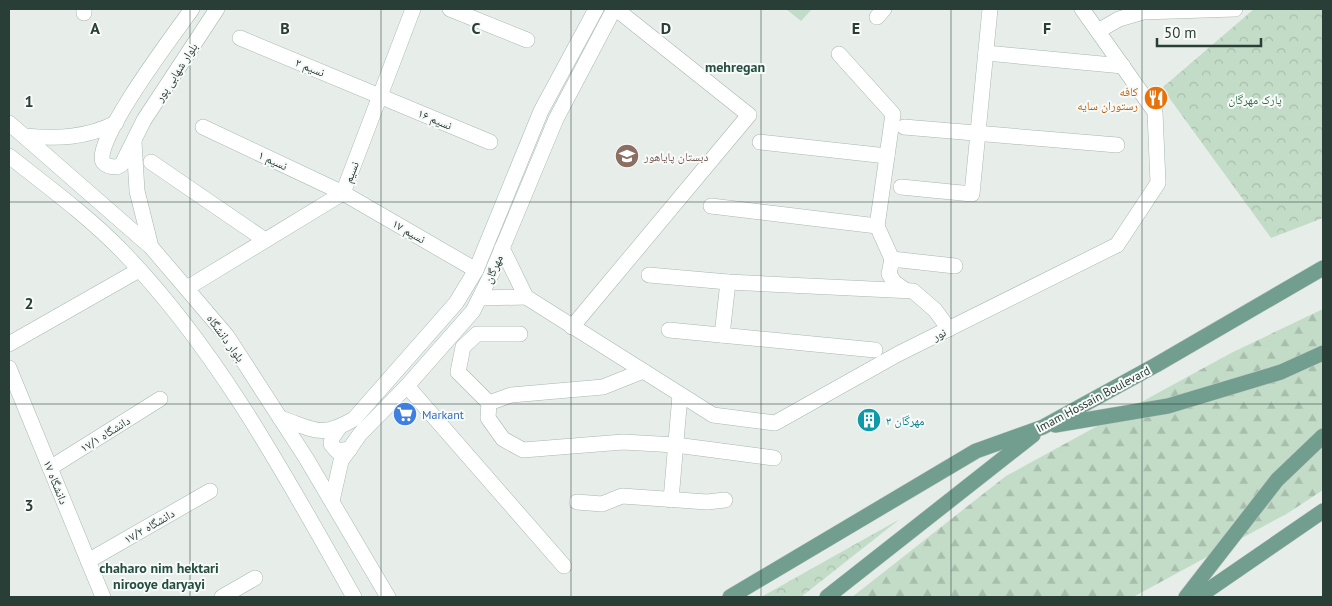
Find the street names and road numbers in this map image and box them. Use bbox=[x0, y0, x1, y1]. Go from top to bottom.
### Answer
street label: بلوار شهابی پور bbox=[151, 40, 201, 105]
street label: نسیم ۲ bbox=[293, 54, 327, 81]
street label: نسیم ۱۶ bbox=[415, 105, 454, 134]
street label: نسیم ۱ bbox=[256, 147, 290, 174]
street label: نسیم bbox=[340, 159, 363, 185]
street label: نسیم ۱۷ bbox=[389, 216, 428, 247]
street label: مهرگان bbox=[480, 252, 506, 286]
street label: بلوار دانشگاه bbox=[203, 311, 248, 365]
street label: نور bbox=[929, 324, 948, 344]
street label: Imam Hossain Boulevard bbox=[1033, 363, 1153, 435]
street label: دانشگاه ۱۷/۱ bbox=[77, 413, 133, 455]
street label: دانشگاه ۱۷ bbox=[40, 458, 72, 506]
street label: دانشگاه ۱۷/۲ bbox=[121, 505, 177, 547]

